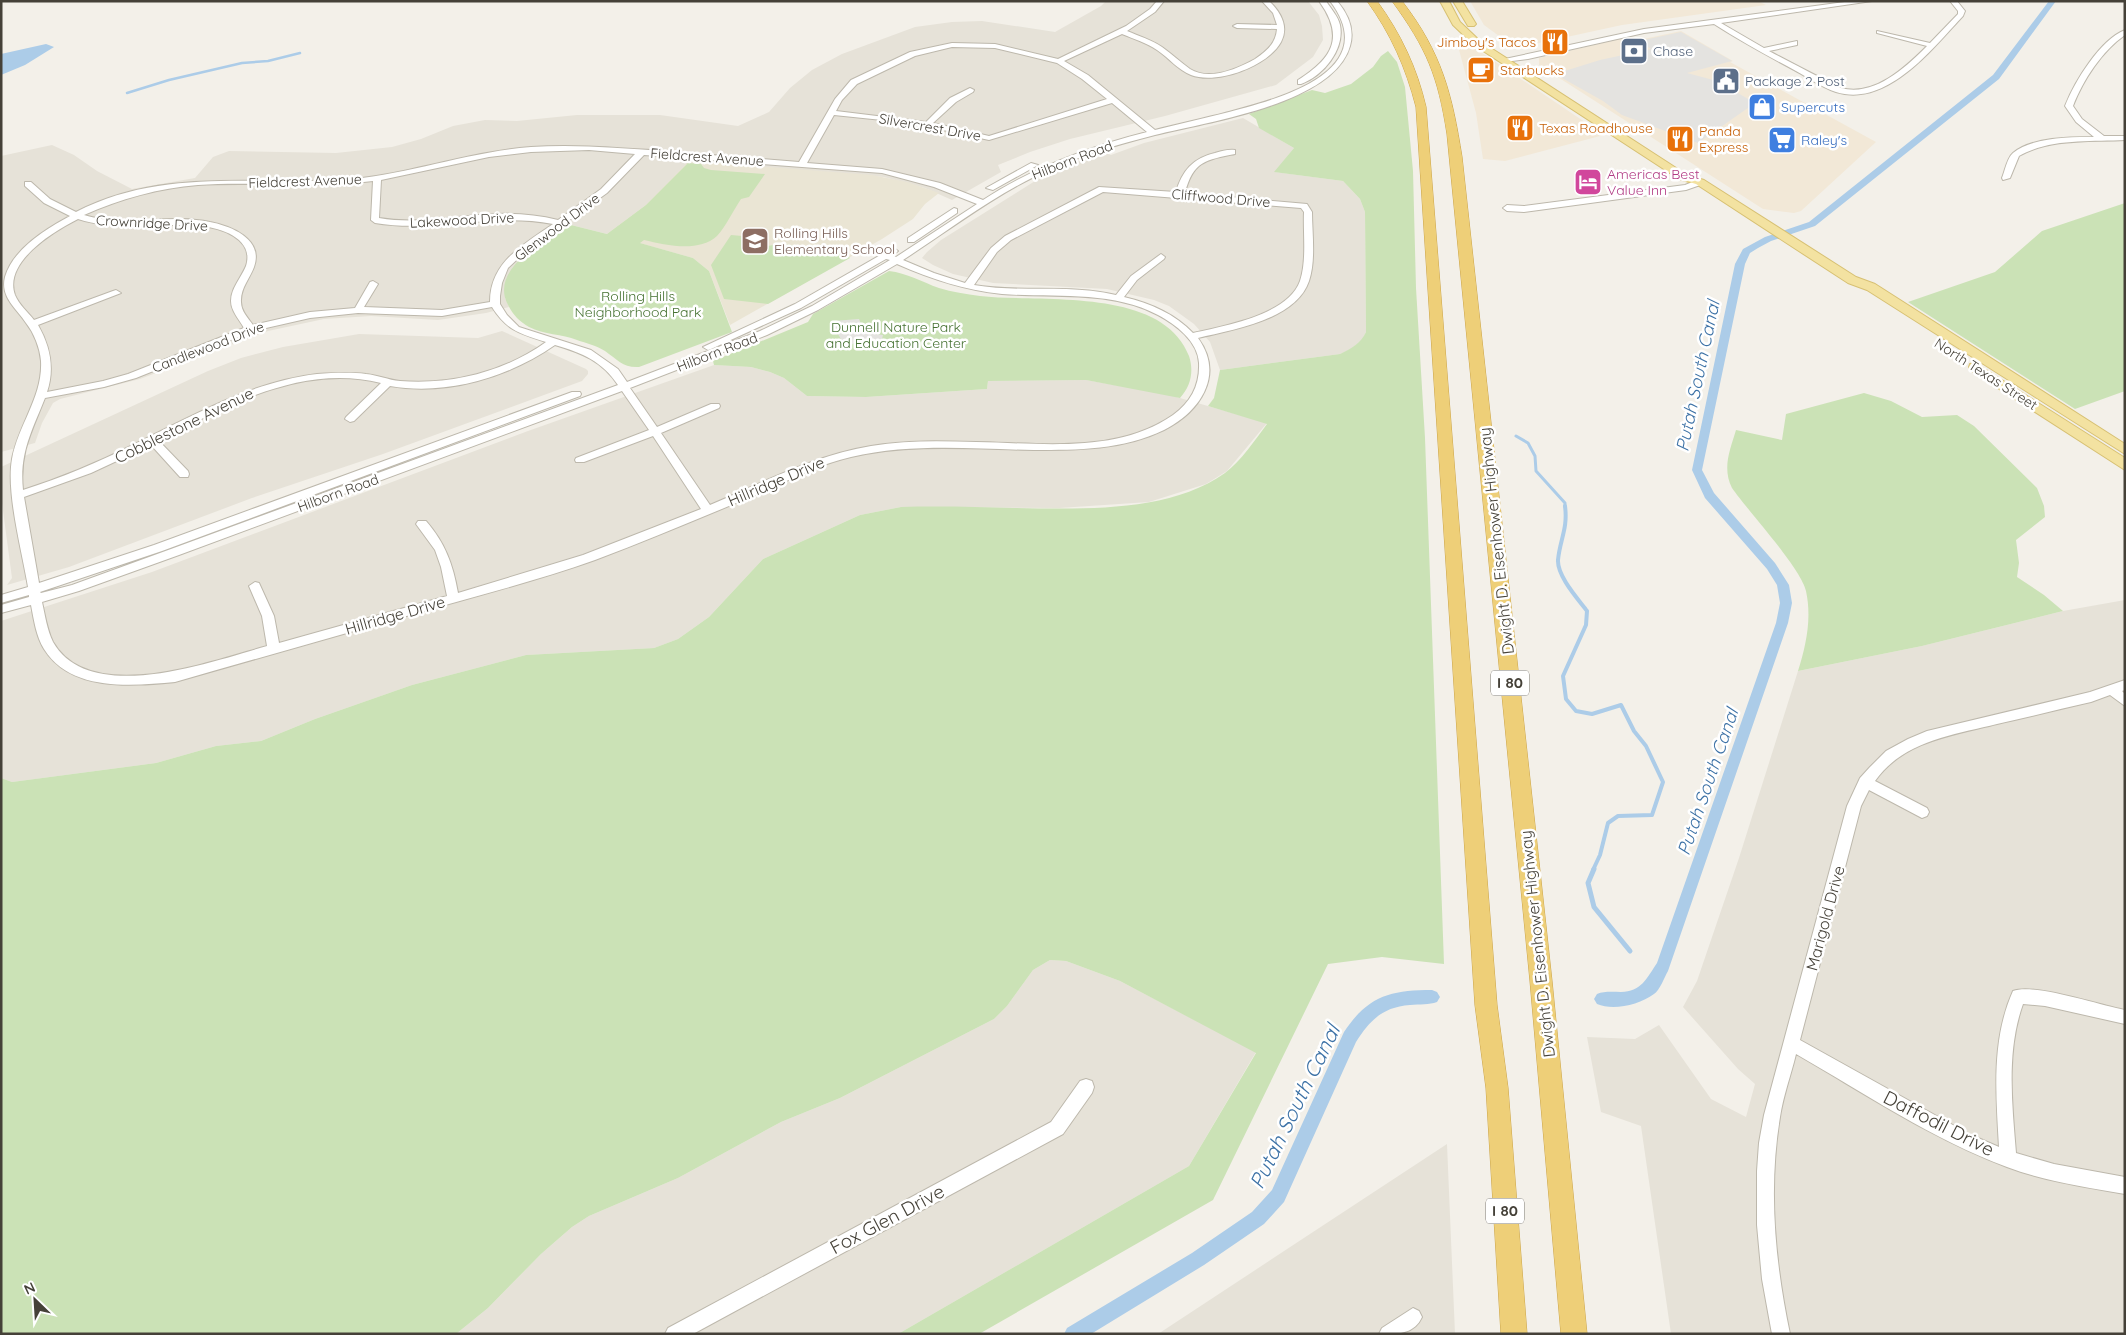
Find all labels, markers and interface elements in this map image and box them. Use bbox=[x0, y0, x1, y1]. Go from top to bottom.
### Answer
restaurant icon: Jimboy's Tacos bbox=[1540, 27, 1570, 57]
place label: Jimboy's Tacos bbox=[1436, 33, 1536, 51]
bank icon: Chase bbox=[1619, 36, 1649, 66]
place label: Chase bbox=[1653, 42, 1693, 60]
cafe icon: Starbucks bbox=[1466, 55, 1496, 85]
place label: Starbucks bbox=[1500, 61, 1564, 79]
public building icon: Package 2 Post bbox=[1711, 66, 1741, 96]
place label: Package 2 Post bbox=[1745, 72, 1845, 90]
shop icon: Supercuts bbox=[1747, 92, 1777, 122]
place label: Supercuts bbox=[1781, 98, 1845, 116]
street label: Silvercrest Drive bbox=[878, 109, 982, 145]
restaurant icon: Texas Roadhouse bbox=[1505, 113, 1535, 143]
place label: Texas Roadhouse bbox=[1539, 119, 1653, 137]
place label: Panda Express bbox=[1699, 122, 1748, 156]
restaurant icon: Panda Express bbox=[1665, 124, 1695, 154]
supermarket icon: Raley's bbox=[1767, 125, 1797, 155]
place label: Raley's bbox=[1801, 131, 1847, 149]
street label: Hilborn Road bbox=[1029, 136, 1115, 184]
street label: Fieldcrest Avenue bbox=[650, 144, 764, 170]
place label: Americas Best Value Inn bbox=[1607, 165, 1700, 199]
hotel icon: Americas Best Value Inn bbox=[1573, 167, 1603, 197]
street label: Fieldcrest Avenue bbox=[248, 170, 362, 192]
street label: Cliffwood Drive bbox=[1171, 185, 1271, 211]
street label: Glenwood Drive bbox=[511, 189, 603, 265]
street label: Lakewood Drive bbox=[409, 208, 515, 232]
street label: Crownridge Drive bbox=[96, 211, 209, 235]
place label: Rolling Hills Elementary School bbox=[774, 224, 895, 258]
school or university icon: Rolling Hills Elementary School bbox=[740, 226, 770, 256]
park label: Rolling Hills Neighborhood Park bbox=[575, 287, 701, 321]
water label: Putah South Canal bbox=[1670, 297, 1725, 453]
street label: Candlewood Drive bbox=[149, 317, 267, 377]
park label: Dunnell Nature Park and Education Center bbox=[826, 318, 967, 352]
street label: Hilborn Road bbox=[674, 328, 760, 376]
street label: North Texas Street bbox=[1931, 334, 2041, 414]
street label: Cobblestone Avenue bbox=[111, 383, 257, 467]
street label: Dwight D. Eisenhower Highway bbox=[1474, 427, 1518, 655]
street label: Hillridge Drive bbox=[725, 452, 827, 510]
street label: Hilborn Road bbox=[295, 470, 381, 516]
street label: Hillridge Drive bbox=[343, 591, 447, 639]
road number: I 80 bbox=[1491, 670, 1529, 696]
water label: Putah South Canal bbox=[1672, 704, 1744, 858]
street label: Dwight D. Eisenhower Highway bbox=[1515, 830, 1559, 1058]
street label: Marigold Drive bbox=[1801, 863, 1849, 973]
water label: Putah South Canal bbox=[1243, 1018, 1346, 1193]
street label: Daffodil Drive bbox=[1880, 1085, 1998, 1161]
street label: Fox Glen Drive bbox=[826, 1179, 948, 1259]
road number: I 80 bbox=[1486, 1198, 1524, 1224]
north arrow bbox=[10, 1275, 60, 1325]
text: N bbox=[21, 1278, 38, 1299]

